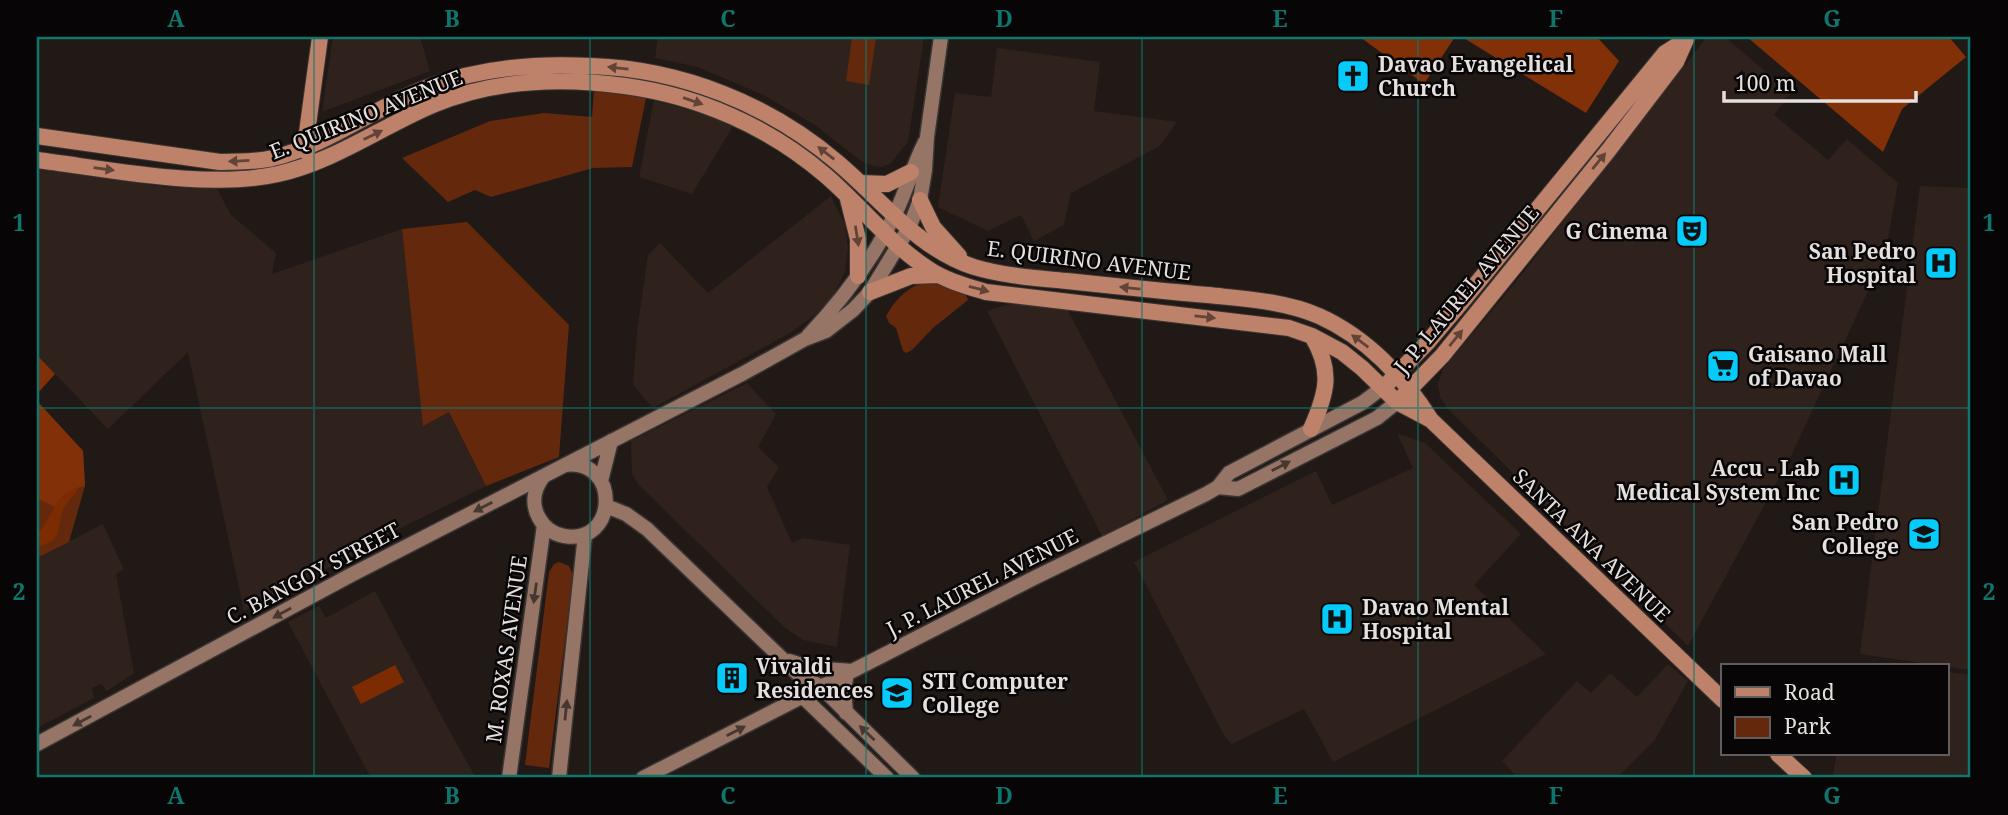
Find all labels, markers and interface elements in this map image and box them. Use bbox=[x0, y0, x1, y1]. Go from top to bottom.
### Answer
text: A bbox=[167, 2, 185, 34]
text: B bbox=[444, 2, 460, 34]
text: C bbox=[720, 2, 736, 34]
text: D bbox=[995, 2, 1013, 34]
text: E bbox=[1272, 2, 1288, 34]
text: F bbox=[1549, 2, 1563, 34]
text: G bbox=[1823, 2, 1841, 34]
place label: Davao Evangelical Church bbox=[1378, 50, 1574, 102]
church icon: Davao Evangelical Church bbox=[1334, 57, 1372, 95]
scale bar bbox=[1724, 60, 1917, 104]
street label: E. QUIRINO AVENUE bbox=[266, 63, 466, 165]
one-way arrow bbox=[607, 63, 629, 74]
text: 100 m bbox=[1735, 69, 1796, 97]
one-way arrow bbox=[683, 96, 704, 107]
one-way arrow bbox=[363, 129, 383, 140]
one-way arrow bbox=[817, 145, 835, 160]
one-way arrow bbox=[1592, 153, 1607, 171]
one-way arrow bbox=[228, 156, 250, 167]
one-way arrow bbox=[94, 163, 116, 174]
street label: J. P. LAUREL AVENUE bbox=[1387, 199, 1545, 380]
text: 1 bbox=[13, 206, 26, 238]
text: 1 bbox=[1983, 206, 1996, 238]
theatre icon: G Cinema bbox=[1673, 212, 1711, 250]
place label: G Cinema bbox=[1566, 217, 1668, 245]
one-way arrow bbox=[852, 225, 863, 247]
street label: E. QUIRINO AVENUE bbox=[985, 234, 1193, 286]
place label: San Pedro Hospital bbox=[1809, 237, 1917, 289]
hospital icon: San Pedro Hospital bbox=[1922, 244, 1960, 282]
one-way arrow bbox=[1118, 282, 1140, 293]
one-way arrow bbox=[969, 285, 990, 295]
one-way arrow bbox=[1194, 311, 1216, 322]
one-way arrow bbox=[1449, 330, 1464, 348]
one-way arrow bbox=[1351, 335, 1369, 349]
place label: Gaisano Mall of Davao bbox=[1748, 340, 1887, 392]
supermarket icon: Gaisano Mall of Davao bbox=[1704, 347, 1742, 385]
place label: Accu - Lab Medical System Inc bbox=[1616, 454, 1820, 506]
one-way arrow bbox=[1271, 461, 1291, 472]
hospital icon: Accu - Lab Medical System Inc bbox=[1825, 461, 1863, 499]
street label: SANTA ANA AVENUE bbox=[1507, 462, 1677, 628]
one-way arrow bbox=[473, 501, 493, 512]
place label: San Pedro College bbox=[1792, 508, 1899, 560]
street label: C. BANGOY STREET bbox=[221, 515, 405, 631]
school or university icon: San Pedro College bbox=[1905, 515, 1943, 553]
street label: J. P. LAUREL AVENUE bbox=[881, 522, 1083, 643]
street label: M. ROXAS AVENUE bbox=[479, 553, 533, 745]
text: 2 bbox=[13, 575, 26, 607]
text: 2 bbox=[1983, 575, 1996, 607]
one-way arrow bbox=[529, 582, 540, 604]
place label: Davao Mental Hospital bbox=[1362, 593, 1510, 645]
hospital icon: Davao Mental Hospital bbox=[1318, 600, 1356, 638]
one-way arrow bbox=[272, 607, 292, 619]
place label: Vivaldi Residences bbox=[756, 652, 873, 704]
building icon: Vivaldi Residences bbox=[713, 659, 751, 697]
legend bbox=[1721, 664, 1948, 756]
place label: STI Computer College bbox=[922, 667, 1068, 719]
school or university icon: STI Computer College bbox=[878, 674, 916, 712]
text: Road bbox=[1784, 678, 1835, 706]
one-way arrow bbox=[561, 699, 572, 721]
text: Park bbox=[1784, 712, 1831, 740]
one-way arrow bbox=[71, 714, 91, 726]
one-way arrow bbox=[726, 726, 746, 737]
one-way arrow bbox=[859, 726, 876, 742]
text: A bbox=[167, 779, 185, 811]
text: B bbox=[444, 779, 460, 811]
text: C bbox=[720, 779, 736, 811]
text: D bbox=[995, 779, 1013, 811]
text: E bbox=[1272, 779, 1288, 811]
text: F bbox=[1549, 779, 1563, 811]
text: G bbox=[1823, 779, 1841, 811]

